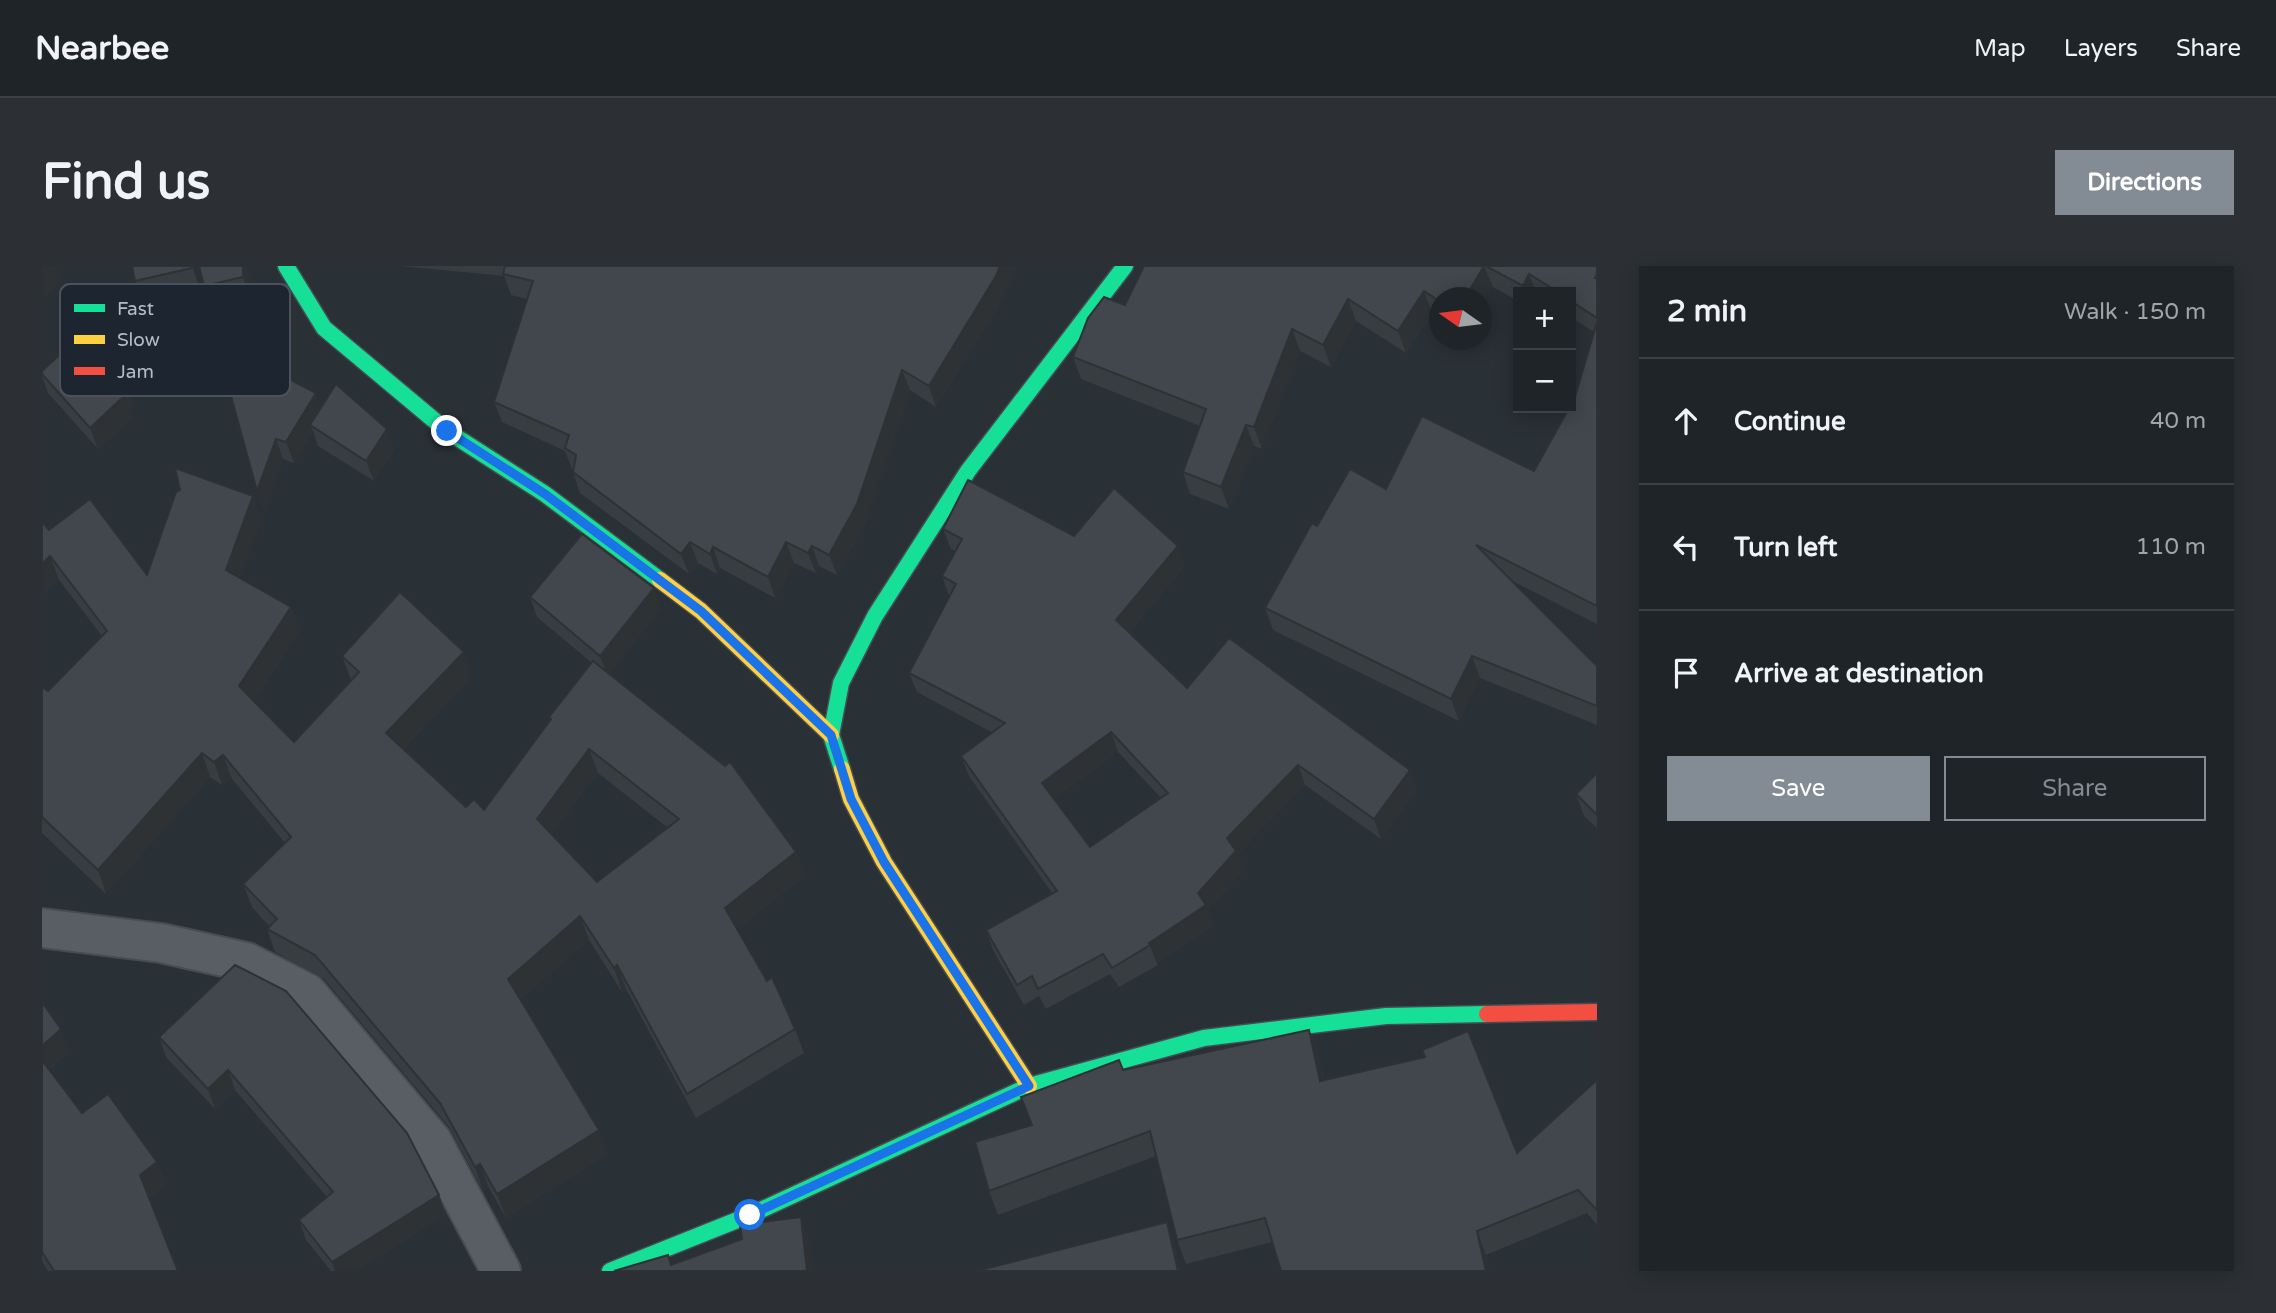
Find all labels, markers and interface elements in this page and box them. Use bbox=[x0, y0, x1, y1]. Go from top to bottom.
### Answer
text: Nearbee bbox=[35, 29, 169, 68]
text: Map bbox=[1974, 34, 2026, 63]
text: Layers bbox=[2064, 34, 2138, 63]
text: Share bbox=[2176, 34, 2241, 63]
button: Directions bbox=[2055, 150, 2234, 215]
text: Find us bbox=[42, 153, 210, 212]
legend bbox=[60, 284, 290, 396]
north arrow bbox=[1429, 287, 1492, 350]
map controls bbox=[1513, 287, 1576, 413]
button: + bbox=[1513, 287, 1576, 350]
text: 2 min bbox=[1667, 293, 1747, 330]
text: Fast bbox=[117, 298, 154, 320]
text: Walk · 150 m bbox=[2064, 298, 2206, 326]
text: Slow bbox=[117, 329, 160, 351]
button: − bbox=[1513, 350, 1576, 413]
text: Jam bbox=[117, 361, 154, 383]
icon: ahead bbox=[1667, 402, 1705, 440]
text: Continue bbox=[1734, 406, 1846, 437]
text: 40 m bbox=[2150, 407, 2206, 435]
route end bbox=[431, 415, 462, 446]
icon: left bbox=[1667, 528, 1705, 566]
text: Turn left bbox=[1734, 532, 1837, 563]
text: 110 m bbox=[2136, 533, 2206, 561]
icon: arrive bbox=[1667, 654, 1705, 692]
text: Arrive at destination bbox=[1734, 658, 1984, 689]
button: Save bbox=[1667, 756, 1930, 821]
button: Share bbox=[1944, 756, 2206, 821]
route start bbox=[734, 1199, 765, 1230]

